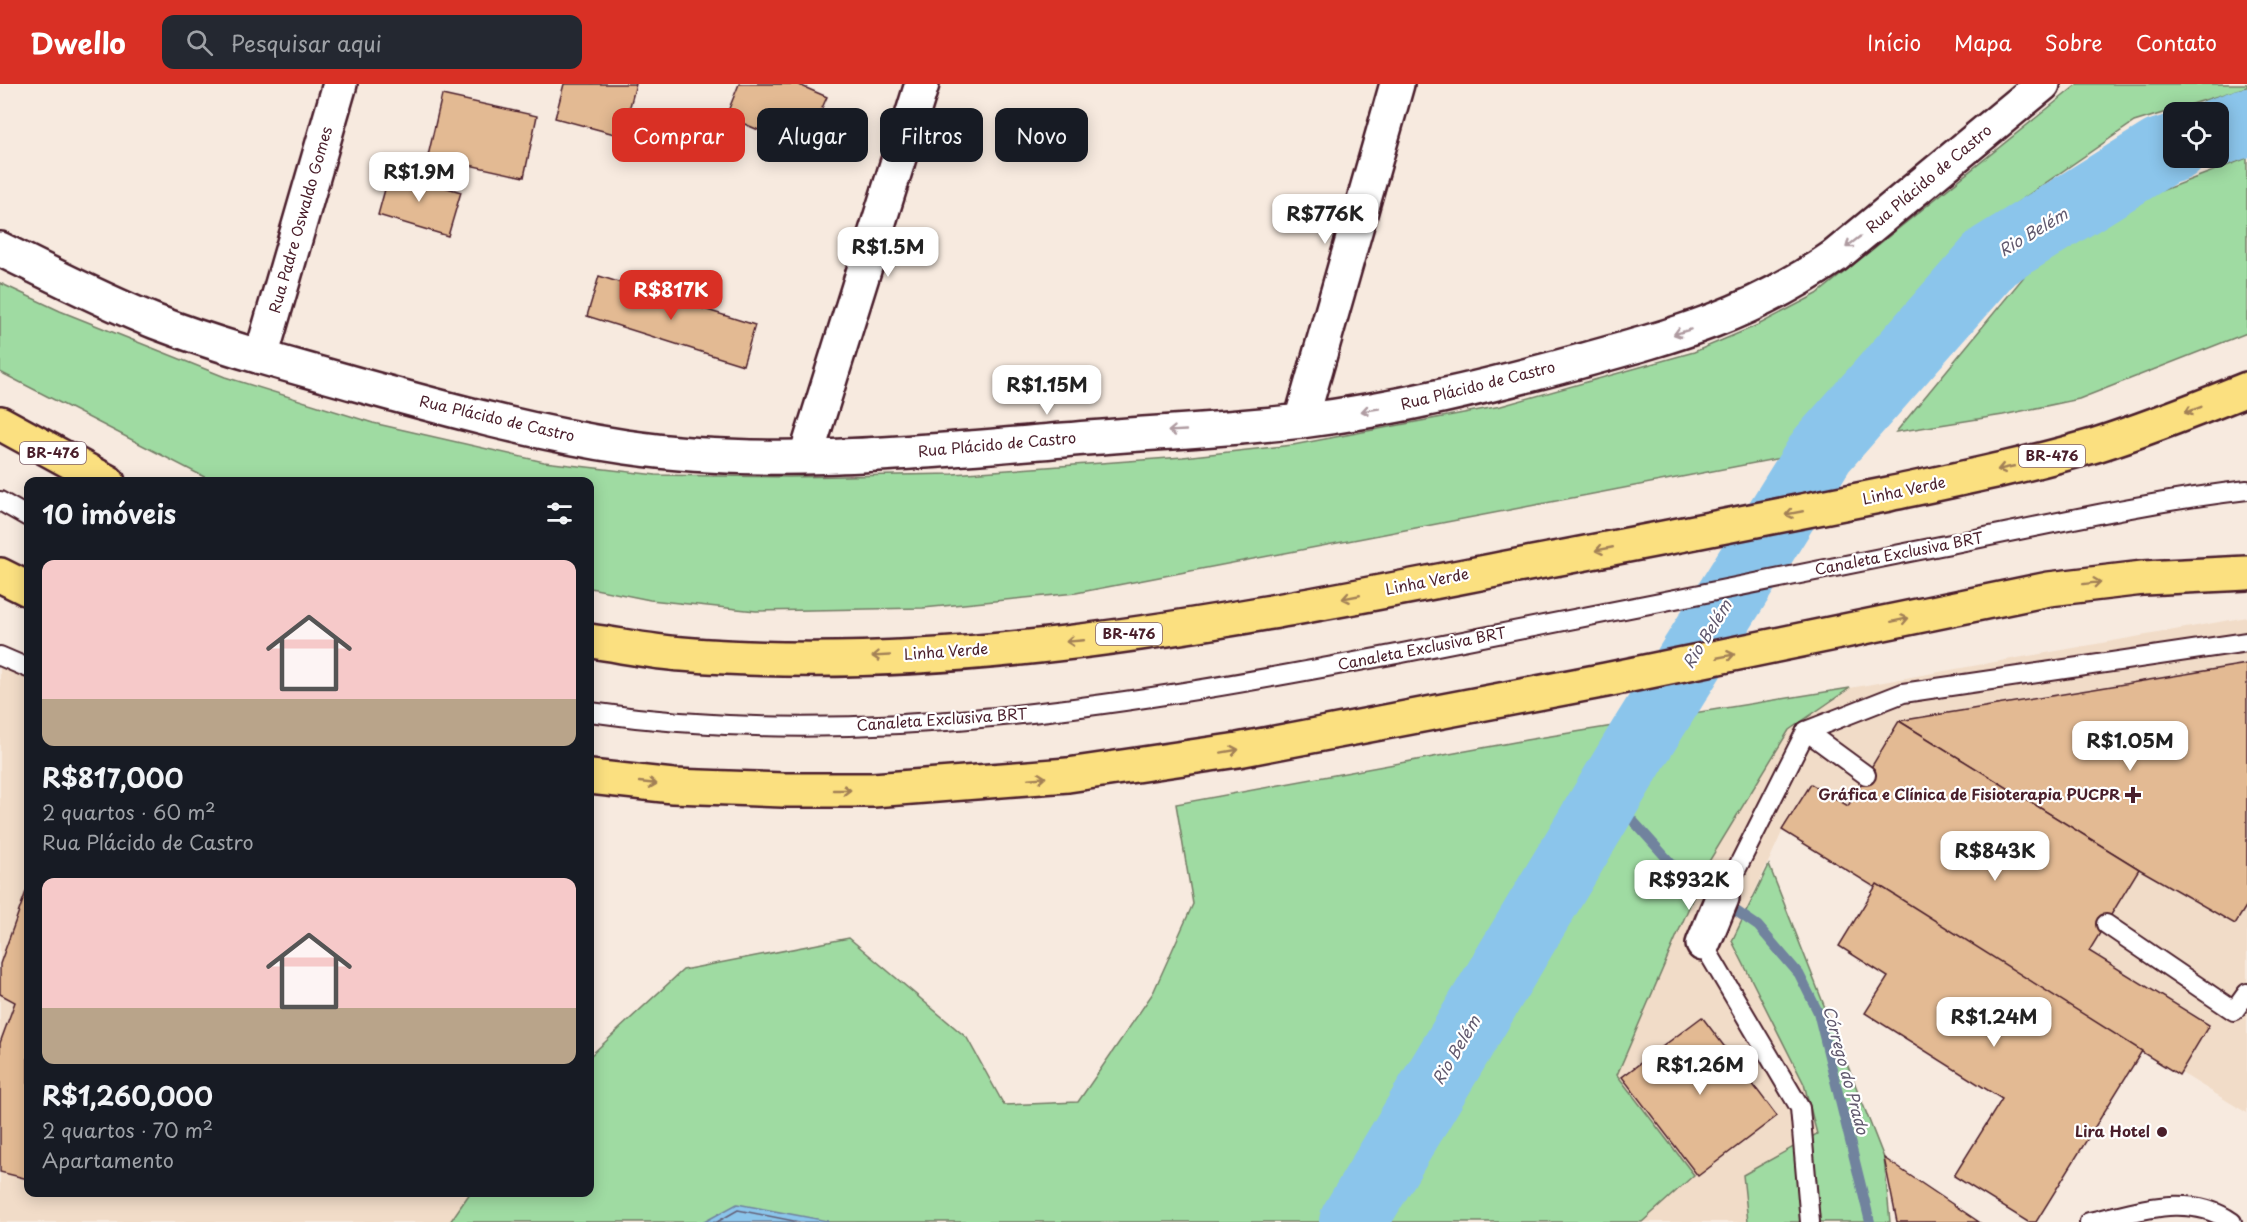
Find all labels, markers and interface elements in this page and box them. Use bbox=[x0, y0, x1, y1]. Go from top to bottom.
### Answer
search box bbox=[162, 15, 582, 69]
text: Dwello bbox=[30, 21, 126, 64]
icon: search bbox=[183, 26, 216, 59]
text: Pesquisar aqui bbox=[231, 26, 382, 59]
text: Início bbox=[1867, 26, 1921, 58]
text: Mapa bbox=[1954, 26, 2012, 58]
text: Sobre bbox=[2045, 26, 2103, 58]
text: Contato bbox=[2136, 26, 2217, 58]
map controls bbox=[2163, 102, 2229, 168]
button: locate bbox=[2163, 102, 2229, 168]
chip: Comprar bbox=[612, 108, 745, 162]
chip: Alugar bbox=[757, 108, 868, 162]
chip: Filtros bbox=[880, 108, 983, 162]
chip: Novo bbox=[995, 108, 1088, 162]
street label: Rua Plácido de Castro bbox=[1860, 118, 1996, 238]
street label: Rua Padre Oswaldo Gomes bbox=[262, 124, 337, 316]
pin: R$1.9M bbox=[370, 152, 468, 203]
text: R$1.9M bbox=[383, 156, 455, 186]
pin: R$776K bbox=[1276, 194, 1374, 245]
text: R$776K bbox=[1286, 198, 1364, 228]
water label: Rio Belém bbox=[1993, 201, 2072, 261]
pin: R$1.5M bbox=[839, 227, 937, 278]
text: R$1.5M bbox=[852, 231, 924, 261]
one-way arrow bbox=[1845, 236, 1861, 249]
pin: R$817K bbox=[622, 270, 720, 321]
text: R$817K bbox=[634, 274, 708, 304]
one-way arrow bbox=[1672, 327, 1691, 338]
street label: Rua Plácido de Castro bbox=[1398, 354, 1557, 415]
pin: R$1.15M bbox=[992, 365, 1102, 416]
text: R$1.15M bbox=[1006, 369, 1088, 399]
street label: Rua Plácido de Castro bbox=[417, 388, 577, 447]
one-way arrow bbox=[1361, 405, 1381, 416]
one-way arrow bbox=[2184, 405, 2202, 416]
street label: Rua Plácido de Castro bbox=[917, 425, 1077, 462]
one-way arrow bbox=[1167, 426, 1187, 437]
road number: BR-476 bbox=[20, 442, 86, 464]
road number: BR-476 bbox=[2019, 445, 2085, 467]
one-way arrow bbox=[1997, 462, 2016, 474]
street label: Linha Verde bbox=[1860, 469, 1947, 510]
text: 10 imóveis bbox=[42, 494, 176, 533]
icon: filters bbox=[543, 497, 576, 530]
one-way arrow bbox=[1784, 508, 1804, 519]
street label: Canaleta Exclusiva BRT bbox=[1813, 525, 1986, 580]
one-way arrow bbox=[1595, 544, 1615, 555]
street label: Linha Verde bbox=[1383, 561, 1470, 600]
one-way arrow bbox=[2081, 578, 2101, 589]
one-way arrow bbox=[1341, 592, 1361, 603]
water label: Rio Belém bbox=[1676, 594, 1737, 672]
icon: home bbox=[255, 599, 363, 707]
one-way arrow bbox=[1890, 614, 1910, 625]
street label: Canaleta Exclusiva BRT bbox=[1336, 620, 1509, 675]
road number: BR-476 bbox=[1096, 623, 1162, 645]
street label: Linha Verde bbox=[903, 636, 989, 665]
one-way arrow bbox=[1066, 636, 1086, 647]
one-way arrow bbox=[1715, 650, 1735, 661]
one-way arrow bbox=[871, 651, 891, 662]
street label: Canaleta Exclusiva BRT bbox=[856, 701, 1029, 736]
pin: R$1.05M bbox=[2075, 721, 2185, 772]
text: R$1.05M bbox=[2086, 725, 2174, 755]
one-way arrow bbox=[1220, 745, 1239, 756]
text: R$817,000 bbox=[42, 758, 184, 797]
one-way arrow bbox=[1027, 772, 1046, 783]
one-way arrow bbox=[637, 778, 657, 789]
place label: Gráfica e Clínica de Fisioterapia PUCPR bbox=[1818, 782, 2120, 805]
one-way arrow bbox=[832, 784, 852, 796]
marker: Gráfica e Clínica de Fisioterapia PUCPR bbox=[2124, 786, 2142, 804]
text: 2 quartos · 60 m² bbox=[42, 797, 216, 827]
text: Rua Plácido de Castro bbox=[42, 827, 254, 857]
pin: R$843K bbox=[1946, 831, 2044, 882]
text: R$843K bbox=[1954, 835, 2036, 865]
pin: R$932K bbox=[1640, 860, 1738, 911]
text: R$932K bbox=[1648, 864, 1730, 894]
icon: home bbox=[255, 917, 363, 1025]
pin: R$1.24M bbox=[1939, 997, 2049, 1048]
text: R$1.24M bbox=[1951, 1001, 2038, 1031]
water label: Córrego do Prado bbox=[1818, 1003, 1876, 1138]
water label: Rio Belém bbox=[1425, 1010, 1485, 1089]
pin: R$1.26M bbox=[1645, 1045, 1755, 1096]
text: R$1.26M bbox=[1656, 1049, 1744, 1079]
text: R$1,260,000 bbox=[42, 1076, 213, 1115]
text: 2 quartos · 70 m² bbox=[42, 1115, 213, 1145]
place label: Lira Hotel bbox=[2075, 1119, 2150, 1142]
marker: Lira Hotel bbox=[2155, 1125, 2169, 1139]
text: Apartamento bbox=[42, 1145, 174, 1175]

